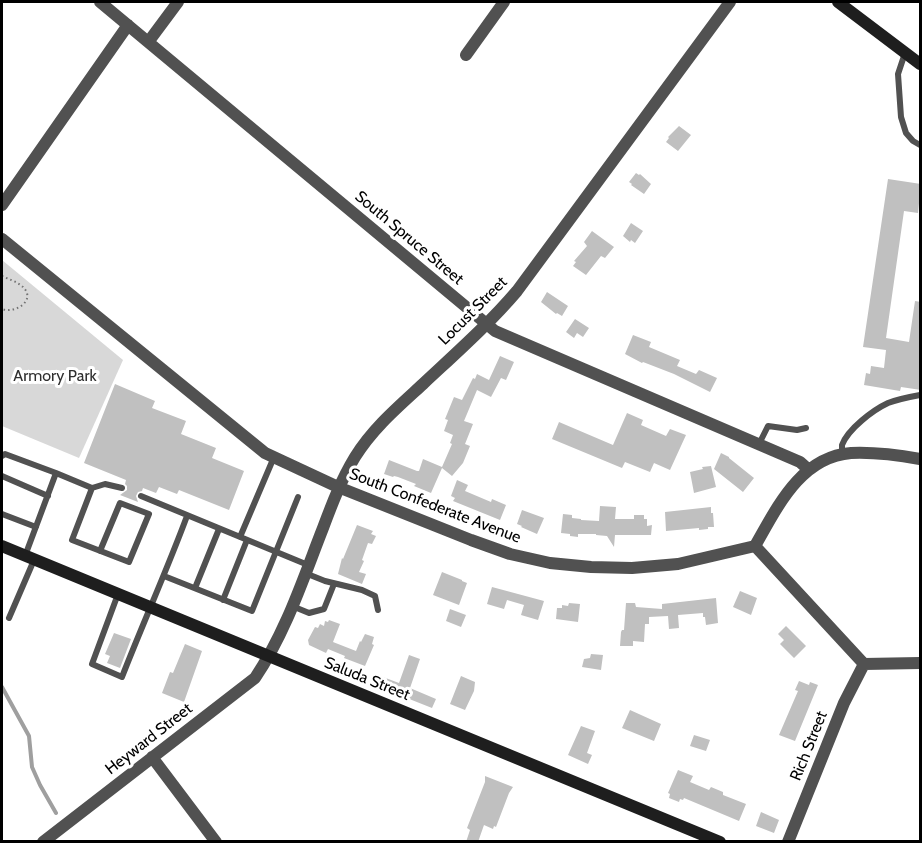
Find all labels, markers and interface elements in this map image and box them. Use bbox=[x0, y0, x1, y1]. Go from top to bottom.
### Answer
street label: South Spruce Street bbox=[351, 187, 467, 289]
street label: Locust Street bbox=[435, 273, 511, 349]
park label: Armory Park bbox=[13, 366, 97, 386]
street label: South Confederate Avenue bbox=[347, 464, 523, 548]
street label: Saluda Street bbox=[321, 653, 413, 705]
street label: Heyward Street bbox=[102, 699, 196, 779]
street label: Rich Street bbox=[786, 708, 832, 784]

